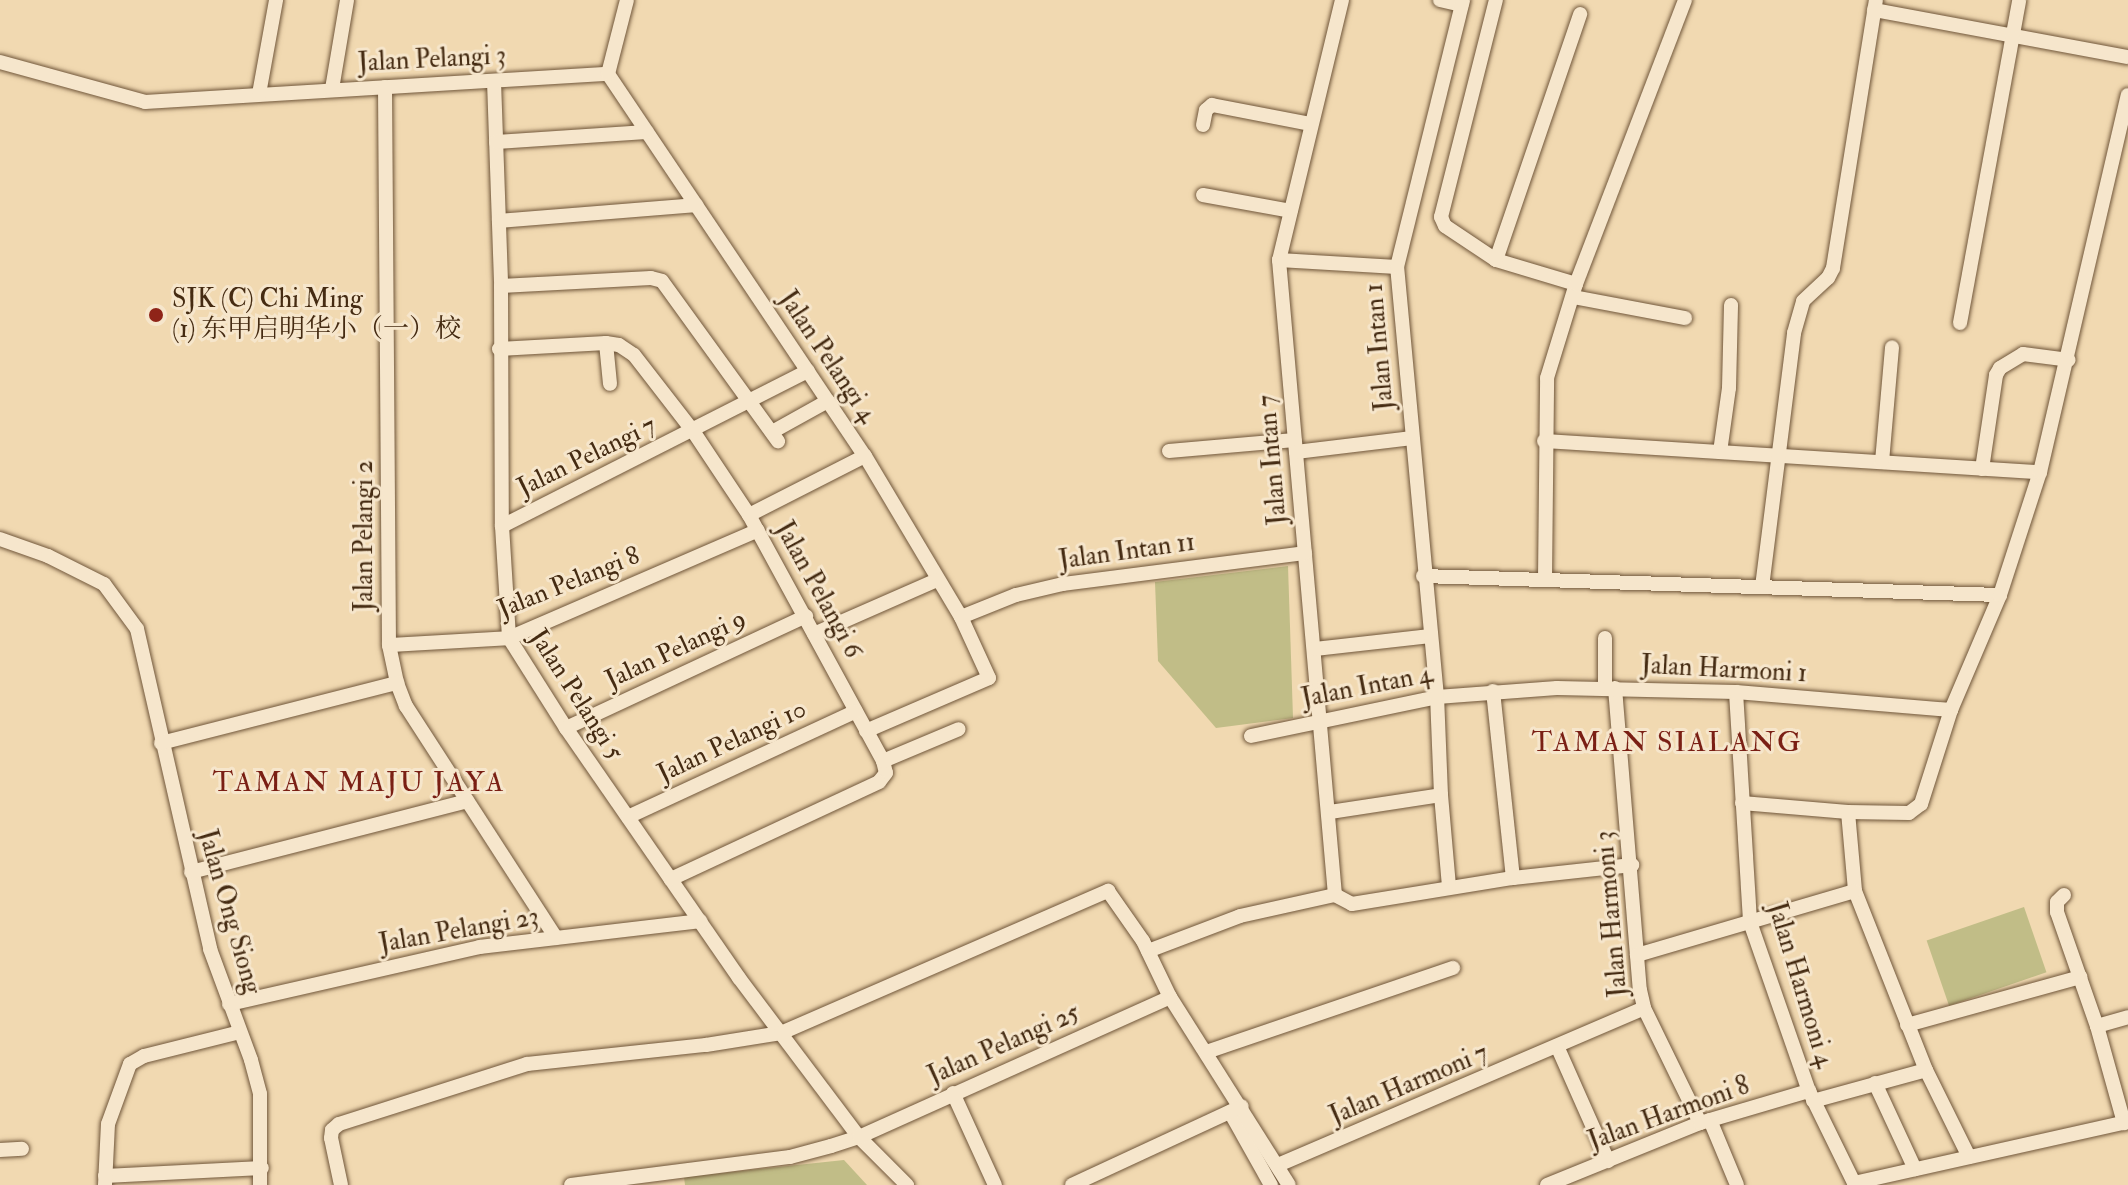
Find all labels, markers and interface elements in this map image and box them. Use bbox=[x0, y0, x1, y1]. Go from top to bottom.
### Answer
street label: Jalan Pelangi 3 bbox=[357, 41, 507, 79]
street label: Jalan Intan 1 bbox=[1359, 282, 1401, 412]
place label: SJK (C) Chi Ming (1) 东甲启明华小（一）校 bbox=[172, 284, 461, 346]
street label: Jalan Pelangi 4 bbox=[772, 285, 882, 429]
marker: SJK (C) Chi Ming (1) 东甲启明华小（一）校 bbox=[147, 306, 165, 324]
street label: Jalan Intan 7 bbox=[1252, 394, 1294, 526]
street label: Jalan Pelangi 7 bbox=[513, 410, 661, 504]
street label: Jalan Pelangi 2 bbox=[349, 460, 381, 612]
street label: Jalan Pelangi 6 bbox=[768, 516, 868, 664]
street label: Jalan Intan 11 bbox=[1057, 527, 1197, 577]
street label: Jalan Pelangi 8 bbox=[493, 540, 645, 626]
street label: Jalan Pelangi 9 bbox=[601, 604, 751, 696]
street label: Jalan Pelangi 5 bbox=[522, 624, 630, 766]
street label: Jalan Harmoni 1 bbox=[1640, 650, 1808, 690]
street label: Jalan Intan 4 bbox=[1299, 659, 1435, 715]
street label: Jalan Pelangi 10 bbox=[653, 694, 811, 790]
district label: TAMAN SIALANG bbox=[1531, 726, 1803, 760]
district label: TAMAN MAJU JAYA bbox=[212, 766, 506, 800]
street label: Jalan Ong Siong bbox=[191, 826, 267, 998]
street label: Jalan Harmoni 3 bbox=[1589, 829, 1635, 999]
street label: Jalan Harmoni 4 bbox=[1760, 899, 1840, 1071]
street label: Jalan Pelangi 23 bbox=[377, 902, 541, 960]
street label: Jalan Pelangi 25 bbox=[923, 998, 1085, 1092]
street label: Jalan Harmoni 7 bbox=[1325, 1038, 1493, 1132]
street label: Jalan Harmoni 8 bbox=[1584, 1070, 1754, 1158]

